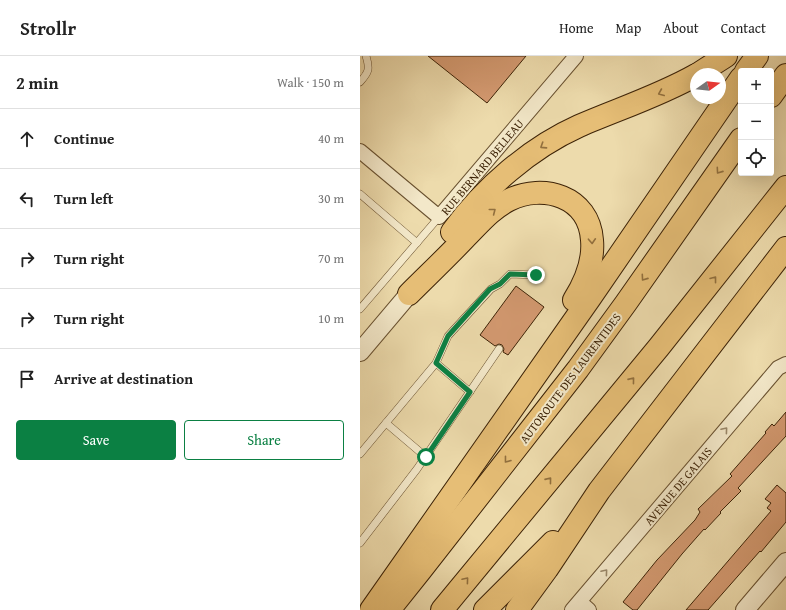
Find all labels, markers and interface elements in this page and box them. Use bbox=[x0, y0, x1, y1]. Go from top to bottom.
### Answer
text: Strollr bbox=[20, 14, 76, 42]
text: Home bbox=[559, 18, 594, 38]
text: Map bbox=[616, 18, 641, 38]
text: About bbox=[663, 18, 699, 38]
text: Contact bbox=[721, 18, 766, 38]
north arrow bbox=[690, 68, 726, 104]
map controls bbox=[738, 68, 774, 176]
button: + bbox=[738, 68, 774, 104]
text: 2 min bbox=[16, 70, 58, 95]
text: Walk · 150 m bbox=[277, 73, 344, 92]
one-way arrow bbox=[658, 88, 665, 96]
button: − bbox=[738, 104, 774, 140]
street label: RUE BERNARD BELLEAU bbox=[437, 115, 527, 219]
icon: ahead bbox=[16, 128, 38, 150]
text: Continue bbox=[54, 128, 115, 149]
text: 40 m bbox=[318, 129, 344, 148]
button: locate bbox=[738, 140, 774, 176]
one-way arrow bbox=[540, 141, 547, 149]
one-way arrow bbox=[716, 167, 723, 174]
icon: left bbox=[16, 188, 38, 210]
text: Turn left bbox=[54, 188, 113, 209]
text: 30 m bbox=[318, 189, 344, 208]
one-way arrow bbox=[489, 208, 496, 215]
one-way arrow bbox=[588, 238, 596, 244]
icon: right bbox=[16, 248, 38, 270]
text: Turn right bbox=[54, 248, 125, 269]
text: 70 m bbox=[318, 249, 344, 268]
route end bbox=[527, 266, 545, 284]
one-way arrow bbox=[642, 273, 649, 280]
one-way arrow bbox=[709, 276, 716, 283]
icon: right bbox=[16, 308, 38, 330]
text: Turn right bbox=[54, 308, 125, 329]
text: 10 m bbox=[318, 309, 344, 328]
street label: AUTOROUTE DES LAURENTIDES bbox=[515, 309, 625, 447]
icon: arrive bbox=[16, 368, 38, 390]
text: Arrive at destination bbox=[54, 368, 193, 389]
one-way arrow bbox=[628, 377, 635, 384]
button: Save bbox=[16, 420, 176, 460]
button: Share bbox=[184, 420, 344, 460]
one-way arrow bbox=[721, 428, 728, 435]
street label: AVENUE DE GALAIS bbox=[640, 443, 716, 529]
route start bbox=[417, 448, 435, 466]
one-way arrow bbox=[505, 456, 512, 463]
one-way arrow bbox=[545, 477, 552, 484]
one-way arrow bbox=[600, 569, 607, 577]
one-way arrow bbox=[462, 577, 469, 585]

